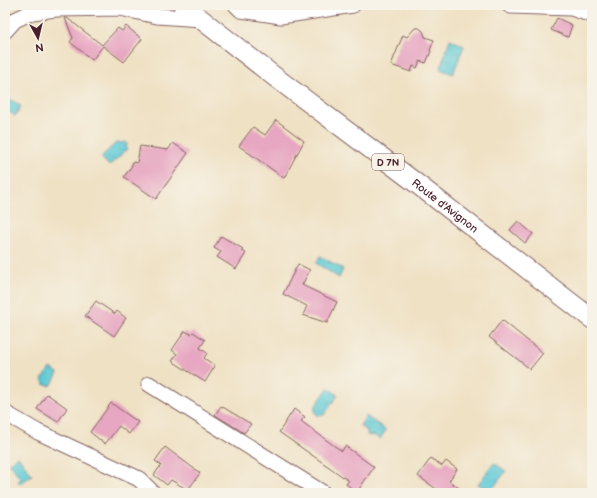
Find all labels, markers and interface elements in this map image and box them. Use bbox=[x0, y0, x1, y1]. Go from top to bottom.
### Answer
north arrow bbox=[18, 18, 58, 58]
text: N bbox=[34, 40, 44, 54]
road number: D 7N bbox=[372, 154, 404, 170]
street label: Route d'Avignon bbox=[409, 176, 480, 236]

